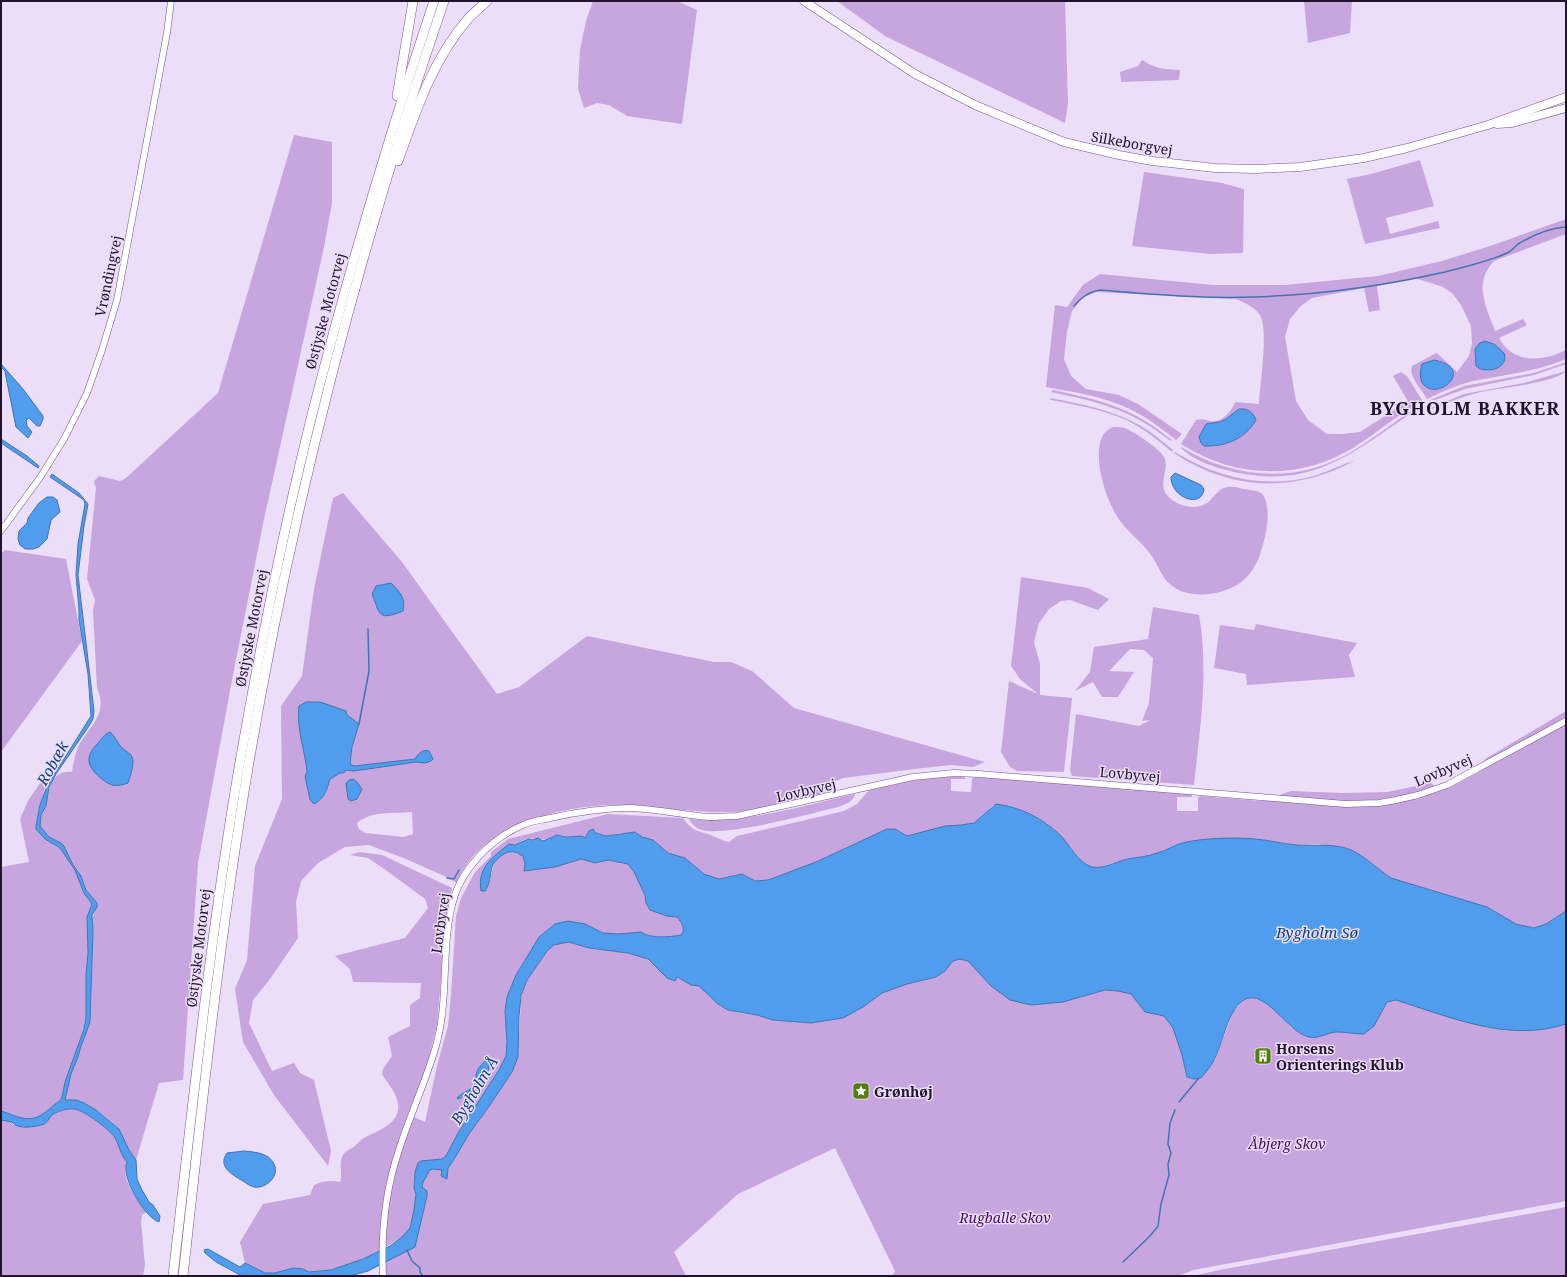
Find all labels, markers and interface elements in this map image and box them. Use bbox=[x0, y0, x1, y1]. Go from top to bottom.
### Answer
street label: Silkeborgvej bbox=[1090, 126, 1174, 160]
street label: Vrøndingvej bbox=[90, 234, 126, 318]
street label: Østjyske Motorvej bbox=[300, 251, 350, 371]
district label: BYGHOLM BAKKER bbox=[1370, 396, 1560, 420]
street label: Østjyske Motorvej bbox=[230, 567, 272, 689]
water label: Robæk bbox=[31, 737, 73, 790]
street label: Lovbyvej bbox=[1411, 749, 1475, 791]
street label: Lovbyvej bbox=[1099, 762, 1161, 786]
street label: Lovbyvej bbox=[774, 774, 838, 806]
street label: Østjyske Motorvej bbox=[181, 887, 215, 1009]
street label: Lovbyvej bbox=[426, 892, 454, 954]
water label: Bygholm Sø bbox=[1275, 922, 1358, 942]
place label: Horsens Orienterings Klub bbox=[1276, 1039, 1404, 1074]
building icon: Horsens Orienterings Klub bbox=[1253, 1046, 1273, 1066]
water label: Bygholm Å bbox=[445, 1052, 502, 1129]
place icon: Grønhøj bbox=[851, 1081, 871, 1101]
place label: Grønhøj bbox=[874, 1082, 933, 1101]
park label: Åbjerg Skov bbox=[1247, 1134, 1326, 1153]
park label: Rugballe Skov bbox=[958, 1208, 1051, 1227]

